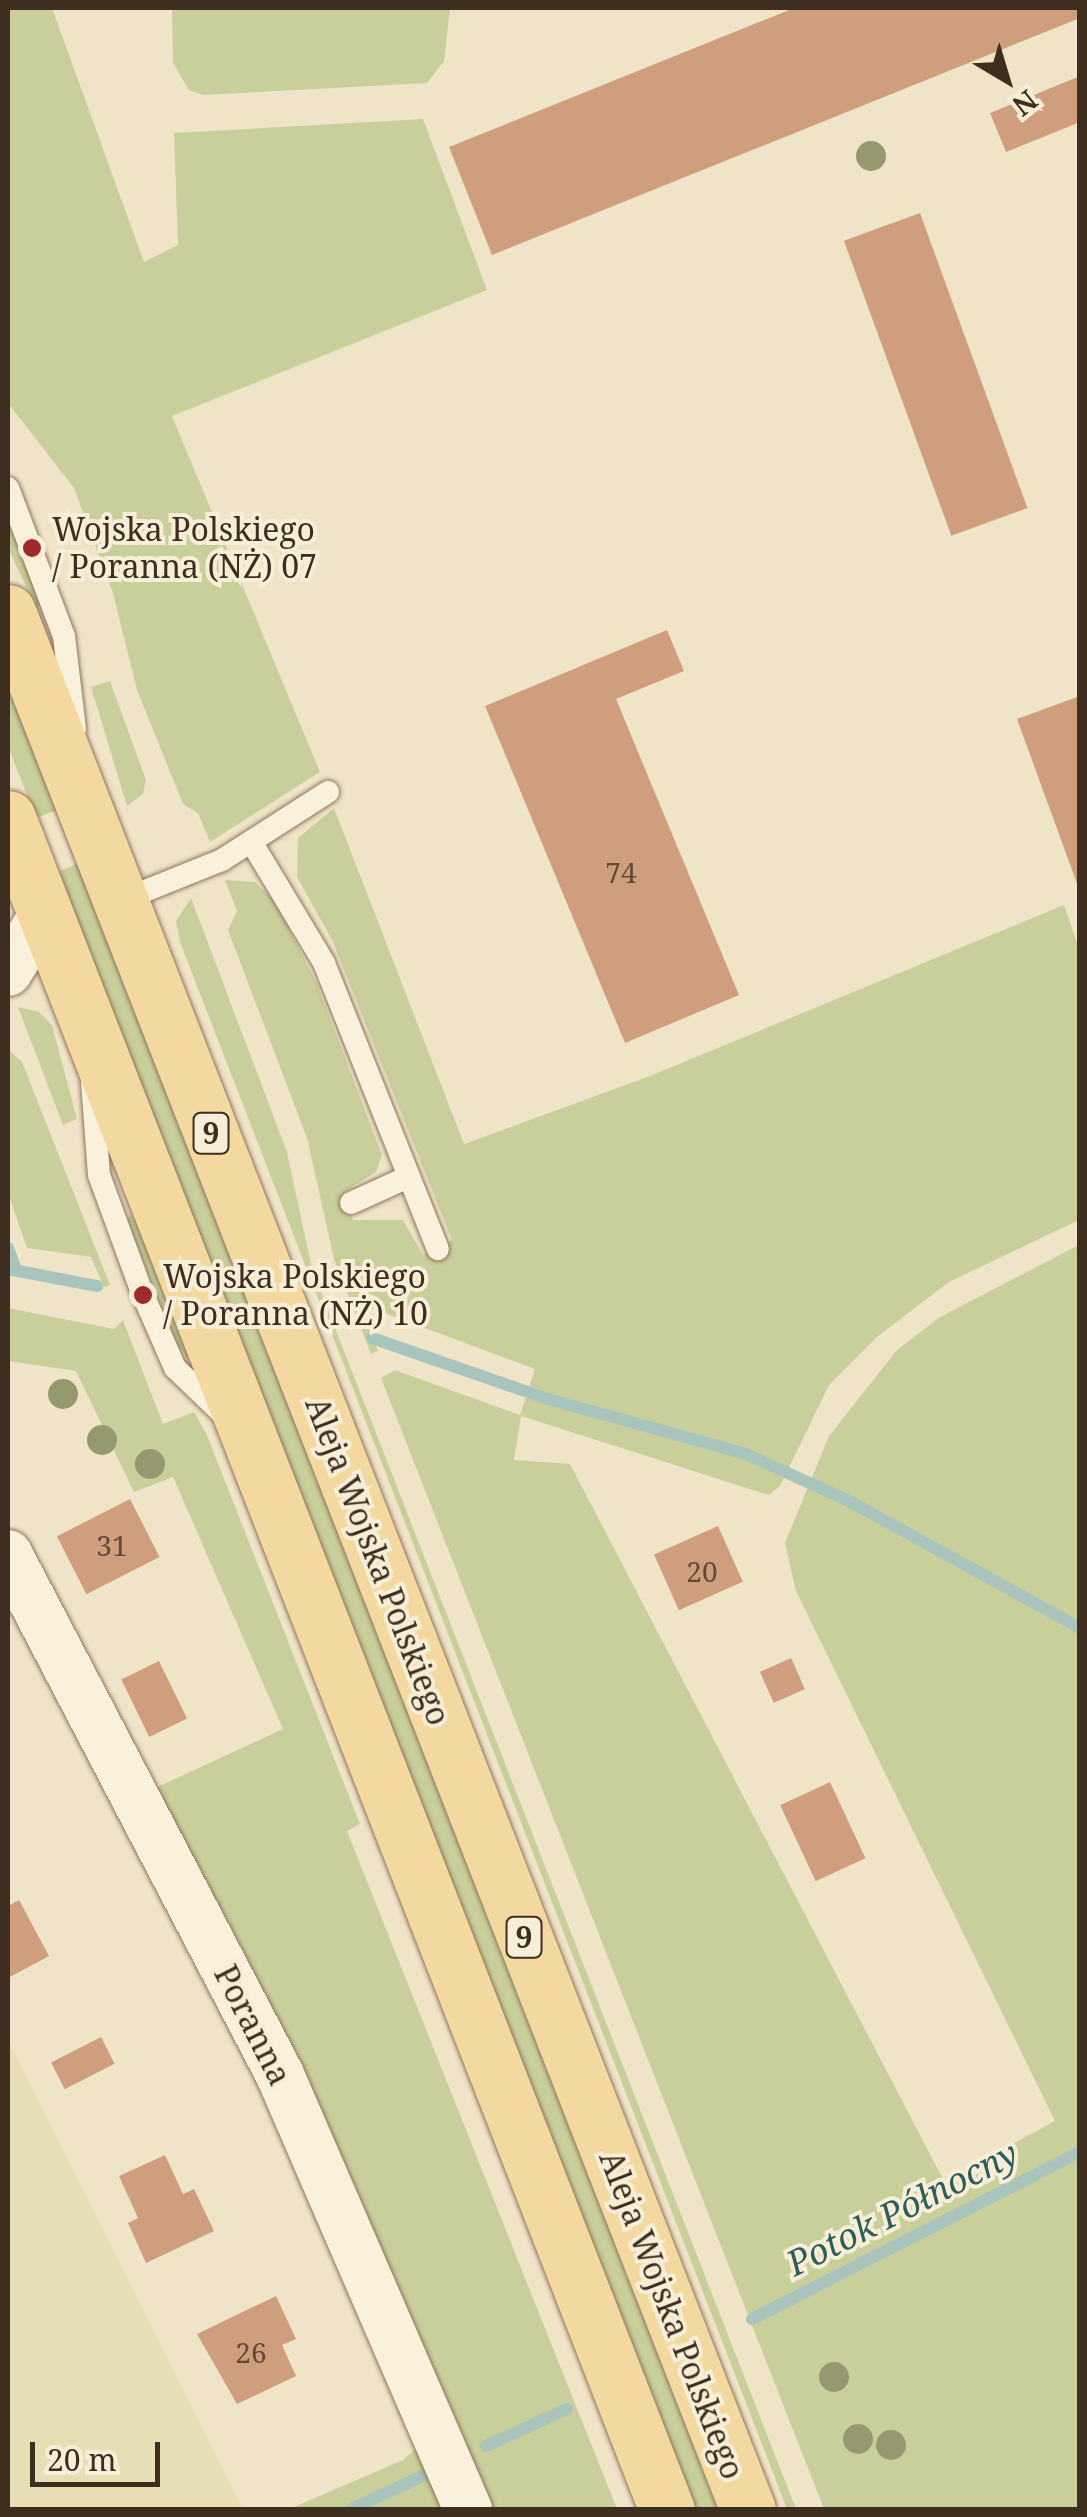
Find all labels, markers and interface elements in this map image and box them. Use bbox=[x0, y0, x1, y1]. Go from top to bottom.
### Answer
north arrow bbox=[957, 30, 1057, 130]
text: N bbox=[1005, 82, 1046, 125]
place label: Wojska Polskiego / Poranna (NŻ) 07 bbox=[52, 511, 317, 586]
marker: Wojska Polskiego / Poranna (NŻ) 07 bbox=[21, 537, 43, 559]
house number: 74 bbox=[605, 855, 637, 889]
road number: 9 bbox=[191, 1108, 231, 1158]
place label: Wojska Polskiego / Poranna (NŻ) 10 bbox=[163, 1258, 428, 1333]
marker: Wojska Polskiego / Poranna (NŻ) 10 bbox=[132, 1284, 154, 1306]
street label: Aleja Wojska Polskiego bbox=[298, 1391, 458, 1731]
house number: 31 bbox=[96, 1528, 128, 1562]
house number: 20 bbox=[686, 1554, 718, 1588]
road number: 9 bbox=[504, 1912, 544, 1962]
street label: Poranna bbox=[206, 1959, 300, 2091]
water label: Potok Północny bbox=[779, 2132, 1025, 2284]
street label: Aleja Wojska Polskiego bbox=[592, 2145, 752, 2485]
house number: 26 bbox=[235, 2335, 267, 2369]
scale bar bbox=[35, 2422, 165, 2484]
text: 20 m bbox=[47, 2439, 117, 2480]

